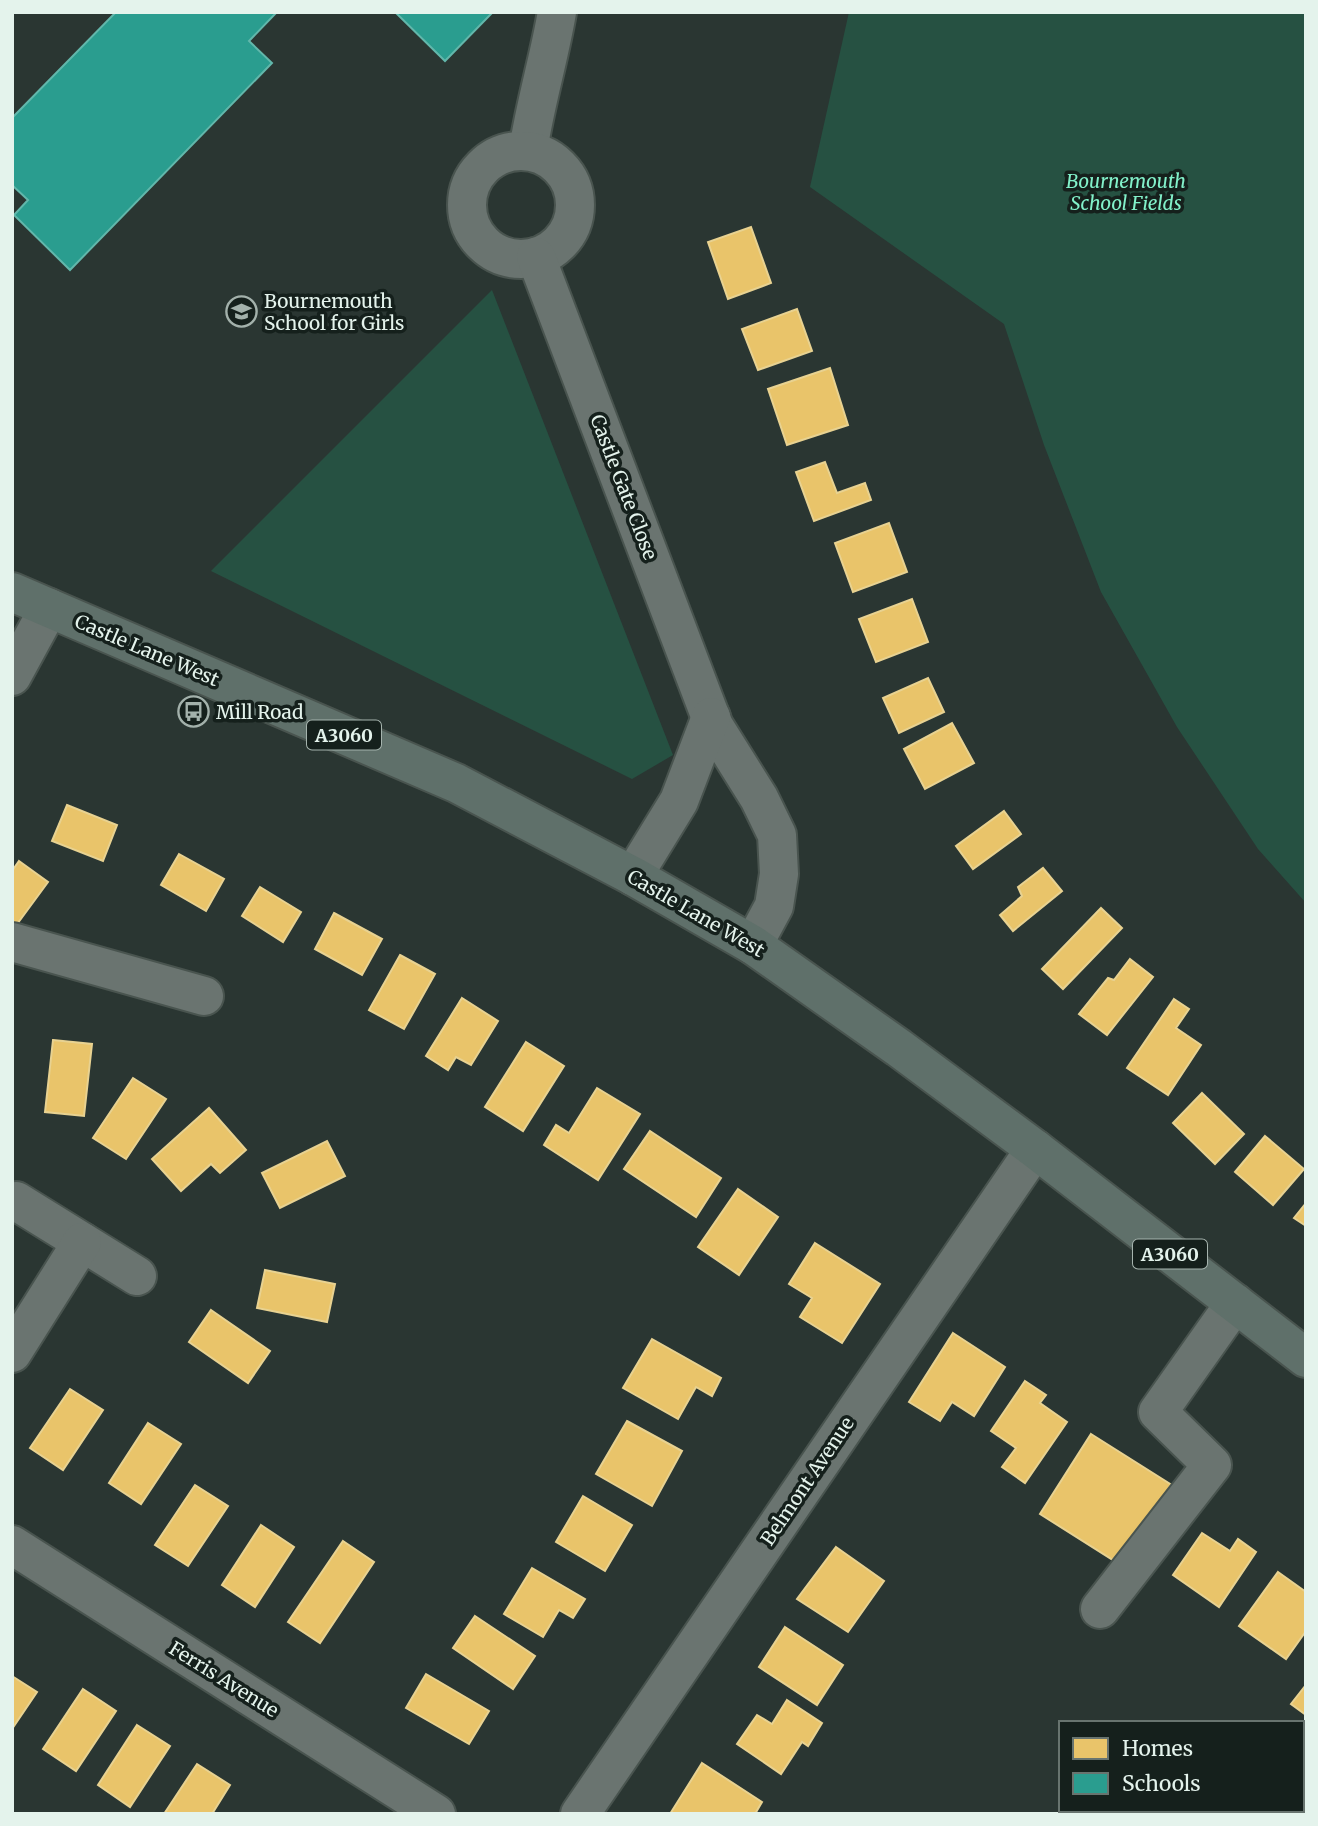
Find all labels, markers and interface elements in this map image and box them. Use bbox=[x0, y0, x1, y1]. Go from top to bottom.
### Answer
park label: Bournemouth School Fields bbox=[1066, 169, 1186, 215]
place label: Bournemouth School for Girls bbox=[264, 289, 404, 335]
school or university icon: Bournemouth School for Girls bbox=[224, 295, 258, 329]
street label: Castle Gate Close bbox=[585, 411, 663, 563]
street label: Castle Lane West bbox=[71, 609, 223, 691]
bus stop icon: Mill Road bbox=[176, 695, 210, 729]
place label: Mill Road bbox=[216, 700, 303, 724]
road number: A3060 bbox=[307, 720, 381, 750]
street label: Castle Lane West bbox=[623, 864, 769, 962]
road number: A3060 bbox=[1133, 1240, 1207, 1268]
street label: Belmont Avenue bbox=[755, 1412, 859, 1550]
street label: Ferris Avenue bbox=[165, 1636, 283, 1722]
legend bbox=[1059, 1721, 1304, 1812]
text: Homes bbox=[1122, 1735, 1193, 1762]
text: Schools bbox=[1122, 1770, 1201, 1797]

